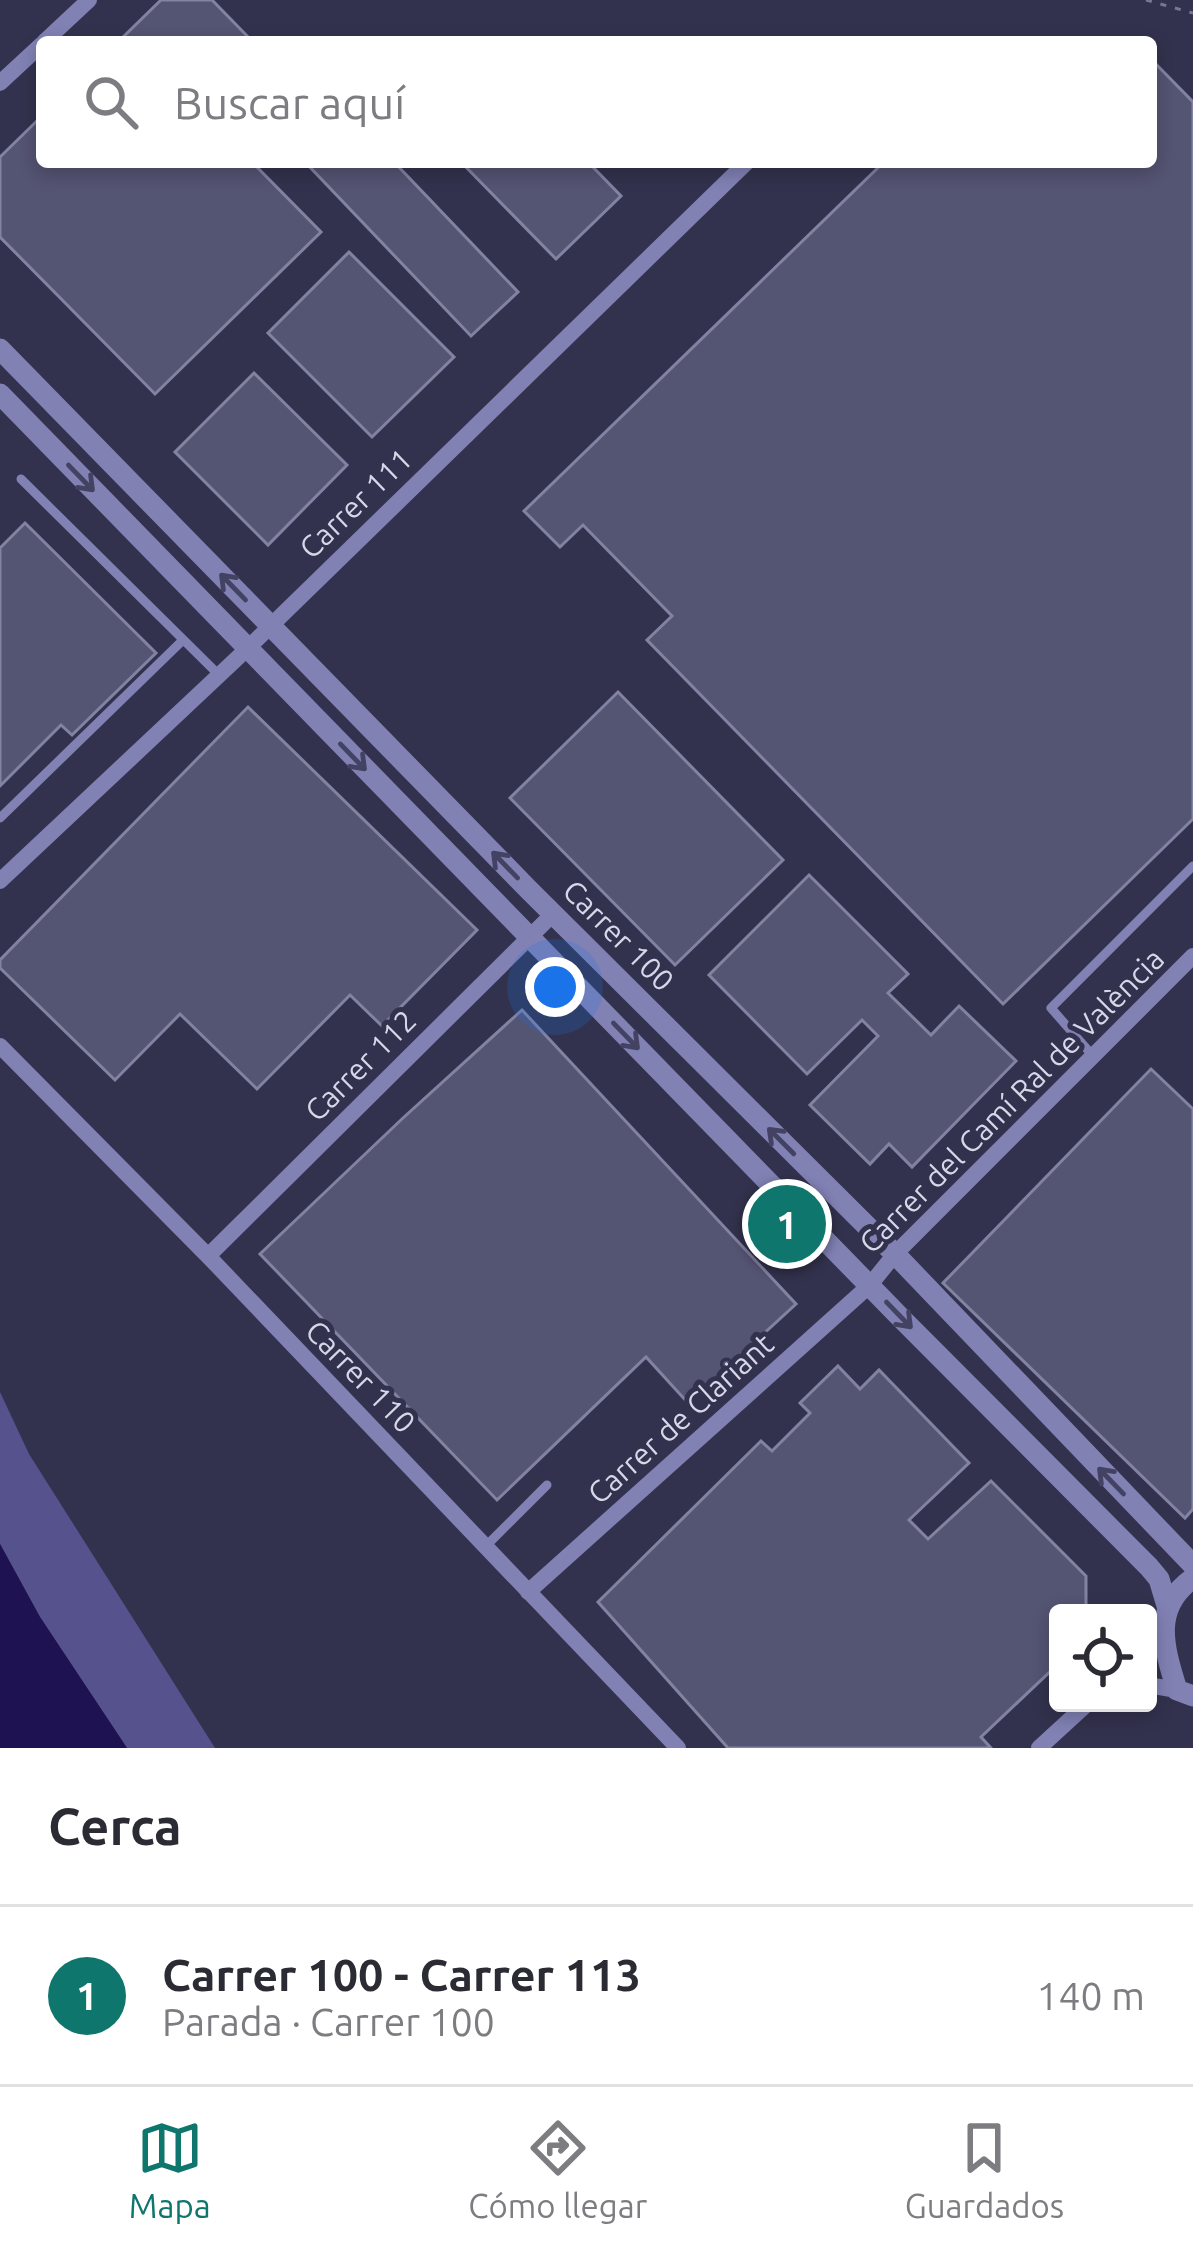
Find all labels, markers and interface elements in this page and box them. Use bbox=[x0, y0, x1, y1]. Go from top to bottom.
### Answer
search box bbox=[36, 36, 1157, 168]
icon: search bbox=[78, 69, 144, 135]
text: Buscar aquí bbox=[174, 77, 405, 128]
street label: Carrer 111 bbox=[292, 442, 418, 565]
one-way arrow bbox=[67, 463, 95, 492]
one-way arrow bbox=[219, 573, 247, 602]
one-way arrow bbox=[339, 742, 367, 771]
one-way arrow bbox=[492, 851, 520, 880]
street label: Carrer 100 bbox=[556, 873, 681, 998]
street label: Carrer del Camí Ral de València bbox=[852, 941, 1170, 1259]
your location bbox=[525, 957, 585, 1017]
street label: Carrer 112 bbox=[298, 1003, 423, 1128]
one-way arrow bbox=[612, 1021, 640, 1050]
one-way arrow bbox=[768, 1127, 796, 1156]
pin: 1 bbox=[748, 1179, 826, 1269]
one-way arrow bbox=[884, 1300, 912, 1329]
street label: Carrer 110 bbox=[299, 1313, 422, 1439]
street label: Carrer de Clariant bbox=[581, 1326, 780, 1510]
one-way arrow bbox=[1098, 1467, 1126, 1496]
map controls bbox=[1049, 1604, 1157, 1712]
button: locate bbox=[1049, 1604, 1157, 1712]
text: Cerca bbox=[48, 1797, 182, 1855]
text: Carrer 100 - Carrer 113 bbox=[162, 1949, 641, 2000]
text: 1 bbox=[76, 1974, 98, 2017]
text: 140 m bbox=[1036, 1974, 1145, 2017]
text: Parada · Carrer 100 bbox=[162, 2000, 495, 2043]
tab: Mapa bbox=[129, 2115, 211, 2224]
tab: Cómo llegar bbox=[468, 2115, 647, 2224]
tab: Guardados bbox=[905, 2115, 1064, 2224]

